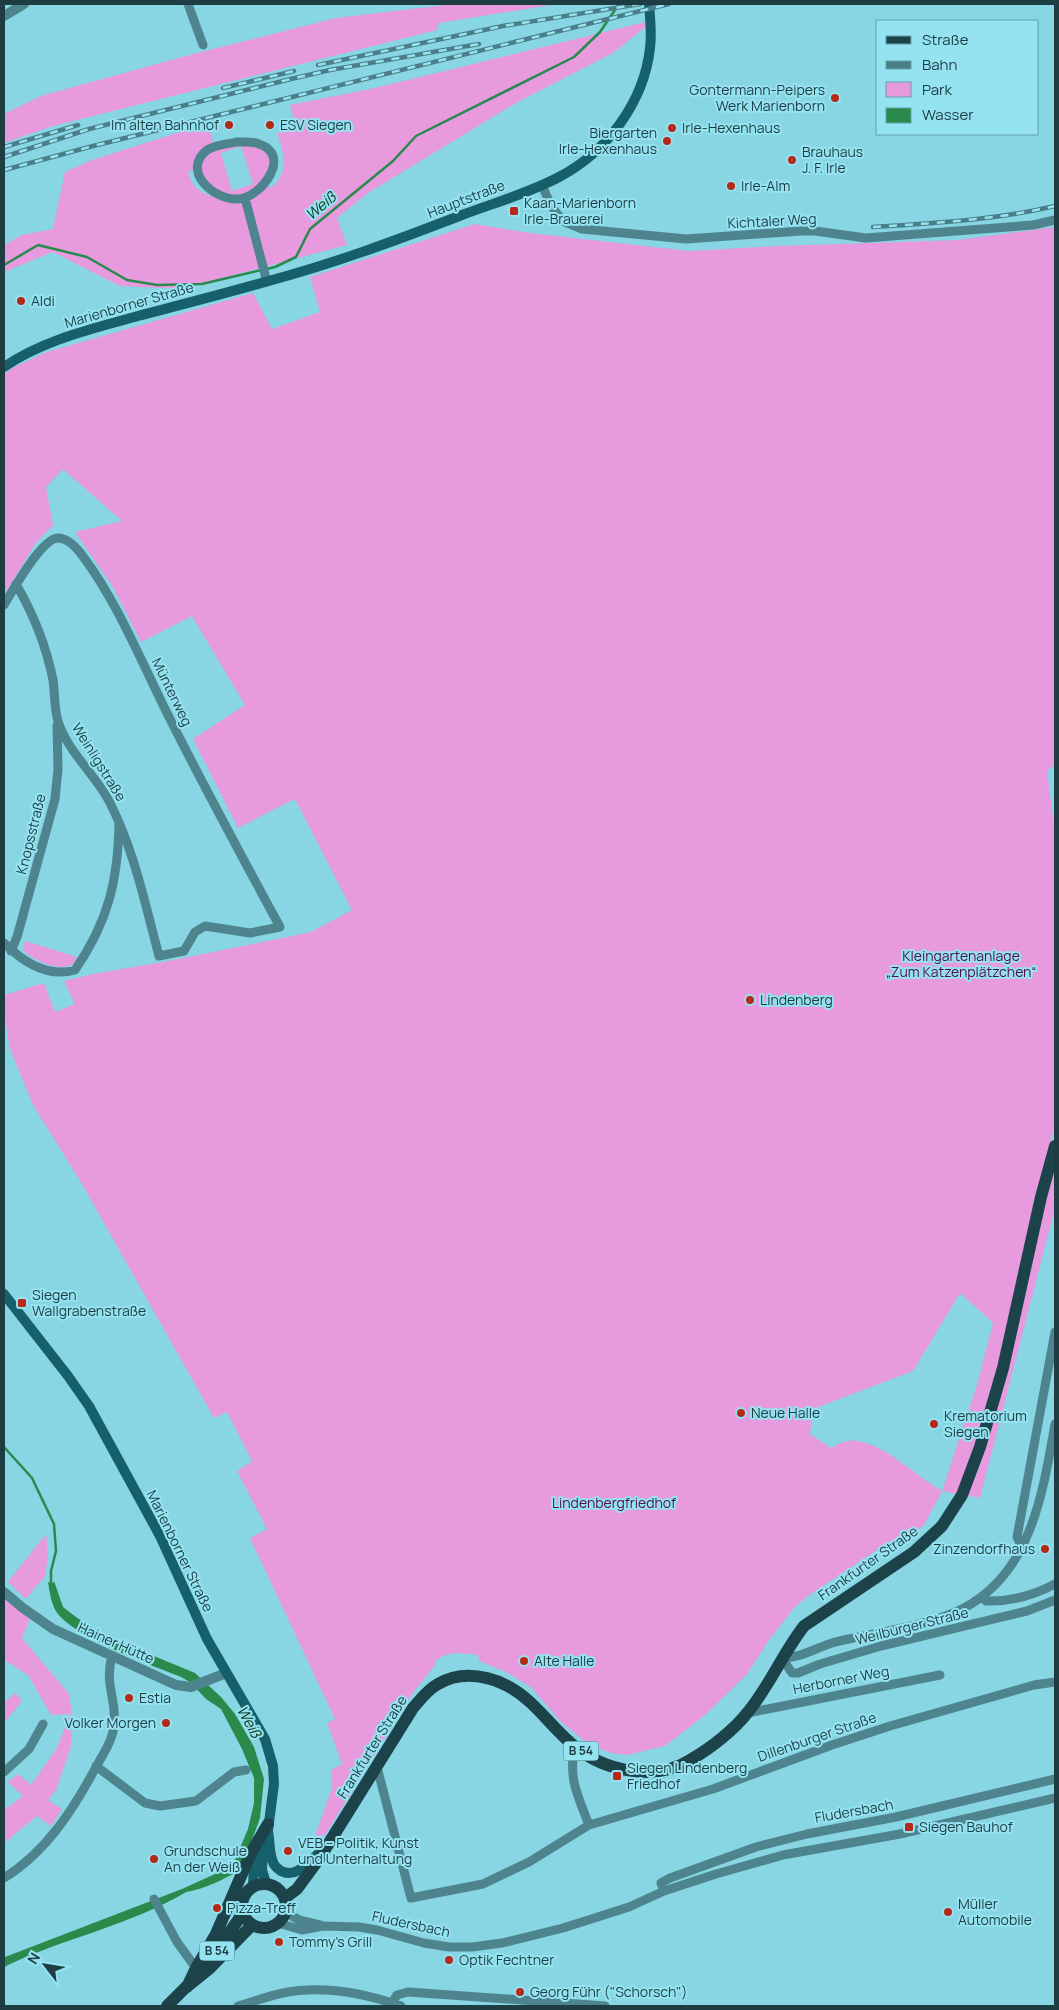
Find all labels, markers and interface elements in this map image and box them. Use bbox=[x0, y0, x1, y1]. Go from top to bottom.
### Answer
legend bbox=[876, 20, 1039, 135]
text: Straße bbox=[922, 29, 969, 50]
text: Bahn bbox=[922, 54, 957, 75]
text: Park bbox=[922, 79, 952, 100]
place label: Gontermann-Peipers Werk Marienborn bbox=[689, 80, 825, 115]
marker: Gontermann-Peipers Werk Marienborn bbox=[829, 92, 841, 104]
text: Wasser bbox=[922, 104, 974, 125]
place label: Im alten Bahnhof bbox=[111, 115, 219, 134]
place label: ESV Siegen bbox=[280, 115, 352, 134]
place label: Irle-Hexenhaus bbox=[682, 118, 780, 137]
marker: Im alten Bahnhof bbox=[223, 119, 235, 131]
marker: ESV Siegen bbox=[264, 119, 276, 131]
marker: Irle-Hexenhaus bbox=[666, 122, 678, 134]
place label: Biergarten Irle-Hexenhaus bbox=[559, 123, 657, 158]
marker: Biergarten Irle-Hexenhaus bbox=[661, 135, 673, 147]
place label: Brauhaus J. F. Irle bbox=[802, 142, 863, 177]
marker: Brauhaus J. F. Irle bbox=[786, 154, 798, 166]
street label: Hauptstraße bbox=[424, 175, 507, 222]
place label: Irle-Alm bbox=[741, 176, 791, 195]
marker: Irle-Alm bbox=[725, 180, 737, 192]
water label: Weiß bbox=[301, 186, 341, 225]
place label: Kaan-Marienborn Irle-Brauerei bbox=[524, 193, 636, 228]
marker: Kaan-Marienborn Irle-Brauerei bbox=[508, 205, 520, 217]
street label: Kichtaler Weg bbox=[727, 209, 817, 232]
street label: Marienborner Straße bbox=[62, 277, 196, 332]
place label: Aldi bbox=[31, 291, 55, 310]
marker: Aldi bbox=[15, 295, 27, 307]
street label: Münterweg bbox=[148, 654, 197, 729]
street label: Weinligstraße bbox=[68, 719, 131, 804]
street label: Knopsstraße bbox=[11, 792, 50, 876]
park label: Kleingartenanlage „Zum Katzenplätzchen“ bbox=[886, 946, 1036, 981]
place label: Lindenberg bbox=[760, 990, 833, 1009]
marker: Lindenberg bbox=[744, 994, 756, 1006]
place label: Siegen Wallgrabenstraße bbox=[32, 1285, 146, 1320]
marker: Siegen Wallgrabenstraße bbox=[16, 1297, 28, 1309]
place label: Neue Halle bbox=[751, 1403, 820, 1422]
place label: Krematorium Siegen bbox=[944, 1406, 1027, 1441]
marker: Neue Halle bbox=[735, 1407, 747, 1419]
marker: Krematorium Siegen bbox=[928, 1418, 940, 1430]
street label: Marienborner Straße bbox=[143, 1487, 218, 1615]
park label: Lindenbergfriedhof bbox=[552, 1493, 676, 1512]
street label: Frankfurter Straße bbox=[814, 1521, 921, 1604]
place label: Zinzendorfhaus bbox=[933, 1539, 1035, 1558]
marker: Zinzendorfhaus bbox=[1039, 1543, 1051, 1555]
street label: Weilburger Straße bbox=[853, 1602, 970, 1649]
street label: Hainer Hütte bbox=[75, 1617, 157, 1668]
place label: Alte Halle bbox=[534, 1651, 595, 1670]
marker: Alte Halle bbox=[518, 1655, 530, 1667]
street label: Herborner Weg bbox=[791, 1661, 891, 1698]
place label: Estia bbox=[139, 1688, 171, 1707]
marker: Estia bbox=[123, 1692, 135, 1704]
street label: Frankfurter Straße bbox=[332, 1692, 411, 1802]
water label: Weiß bbox=[232, 1702, 267, 1743]
street label: Dillenburger Straße bbox=[755, 1707, 879, 1766]
place label: Volker Morgen bbox=[65, 1713, 156, 1732]
marker: Volker Morgen bbox=[160, 1717, 172, 1729]
road number: B 54 bbox=[564, 1742, 598, 1760]
place label: Siegen Lindenberg Friedhof bbox=[627, 1758, 747, 1793]
marker: Siegen Lindenberg Friedhof bbox=[611, 1770, 623, 1782]
street label: Fludersbach bbox=[813, 1794, 895, 1827]
place label: Siegen Bauhof bbox=[919, 1817, 1013, 1836]
marker: Siegen Bauhof bbox=[903, 1821, 915, 1833]
place label: VEB – Politik, Kunst und Unterhaltung bbox=[298, 1833, 420, 1868]
place label: Grundschule An der Weiß bbox=[164, 1841, 247, 1876]
marker: VEB – Politik, Kunst und Unterhaltung bbox=[282, 1845, 294, 1857]
marker: Grundschule An der Weiß bbox=[148, 1853, 160, 1865]
place label: Müller Automobile bbox=[958, 1894, 1032, 1929]
place label: Pizza-Treff bbox=[227, 1898, 296, 1917]
marker: Pizza-Treff bbox=[211, 1902, 223, 1914]
street label: Fludersbach bbox=[370, 1906, 452, 1941]
marker: Müller Automobile bbox=[942, 1906, 954, 1918]
place label: Tommy's Grill bbox=[289, 1932, 372, 1951]
marker: Tommy's Grill bbox=[273, 1936, 285, 1948]
north arrow bbox=[20, 1940, 70, 1990]
road number: B 54 bbox=[200, 1942, 234, 1960]
text: N bbox=[23, 1949, 44, 1967]
place label: Optik Fechtner bbox=[459, 1950, 554, 1969]
marker: Optik Fechtner bbox=[443, 1954, 455, 1966]
place label: Georg Führ ("Schorsch") bbox=[530, 1982, 688, 2001]
marker: Georg Führ ("Schorsch") bbox=[514, 1986, 526, 1998]

